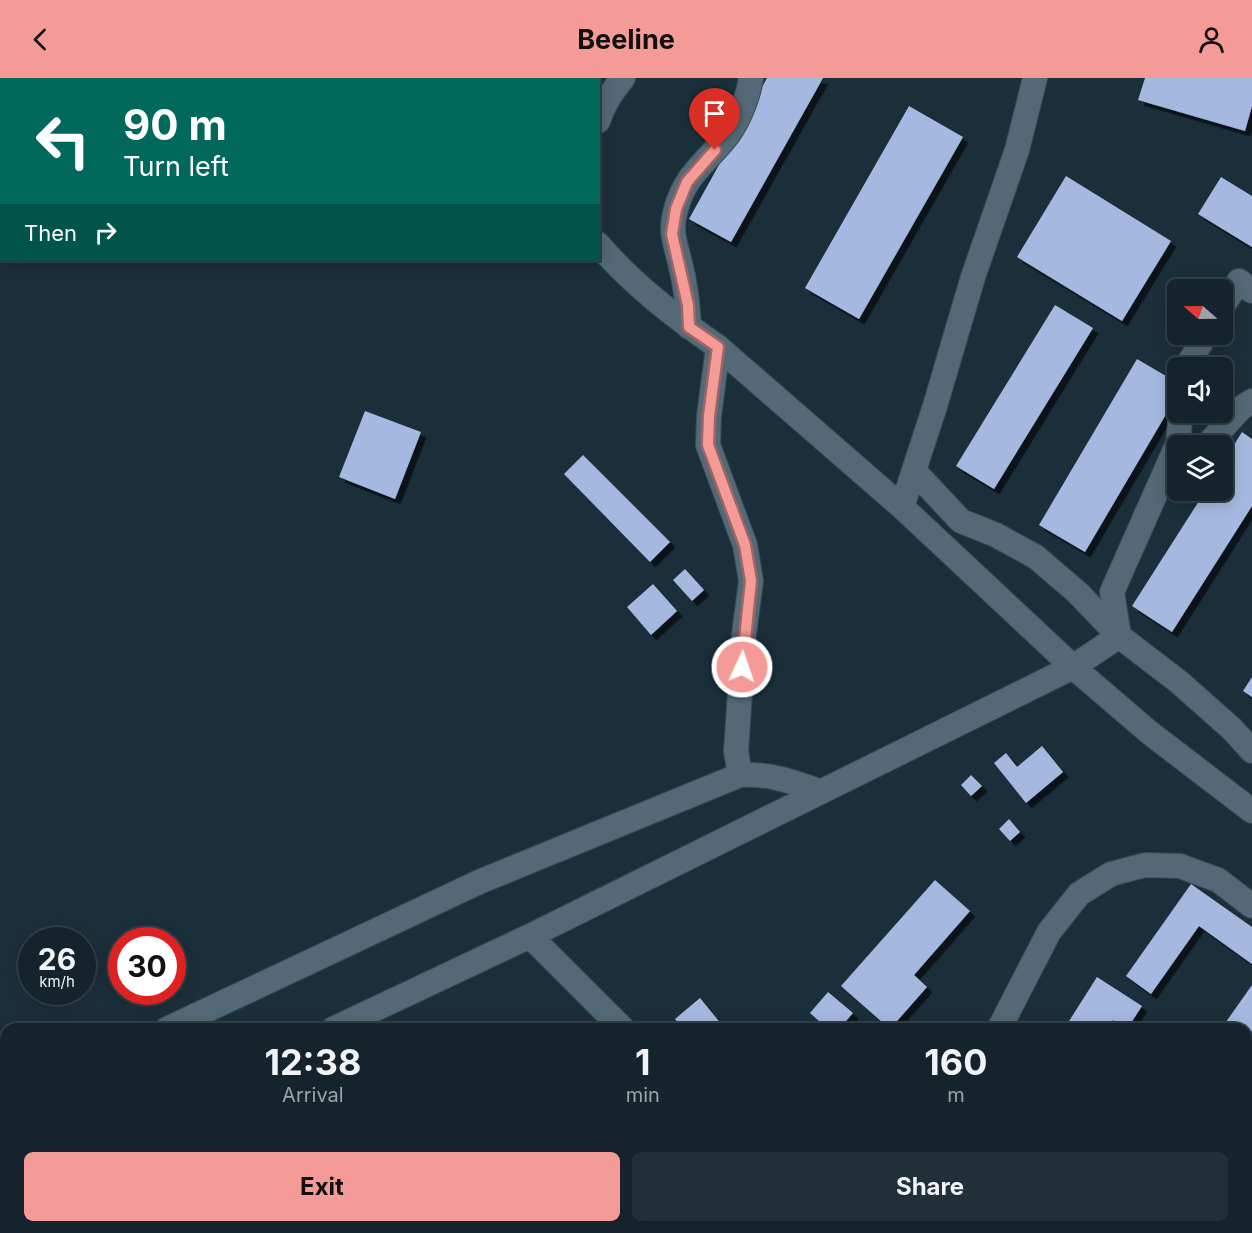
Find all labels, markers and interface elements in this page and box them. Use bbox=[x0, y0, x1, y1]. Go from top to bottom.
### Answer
icon: back bbox=[24, 23, 57, 56]
text: Beeline bbox=[577, 23, 675, 56]
icon: person bbox=[1195, 23, 1228, 56]
pin bbox=[689, 88, 740, 150]
icon: arrive bbox=[698, 97, 731, 130]
text: 90 m bbox=[123, 99, 227, 150]
icon: left bbox=[24, 102, 102, 180]
text: Turn left bbox=[123, 150, 229, 183]
icon: right bbox=[89, 216, 122, 249]
text: Then bbox=[24, 220, 77, 246]
north arrow bbox=[1167, 279, 1233, 345]
map controls bbox=[1167, 279, 1233, 501]
button: sound bbox=[1167, 357, 1233, 423]
button: layers bbox=[1167, 435, 1233, 501]
position arrow bbox=[710, 635, 774, 699]
speed limit sign: 30 bbox=[108, 927, 186, 1005]
text: 26 bbox=[38, 941, 76, 977]
text: km/h bbox=[39, 972, 75, 991]
text: 12:38 bbox=[264, 1040, 361, 1084]
text: 1 bbox=[635, 1040, 651, 1084]
text: 160 bbox=[924, 1040, 988, 1084]
text: Arrival bbox=[282, 1083, 344, 1107]
text: min bbox=[626, 1083, 660, 1107]
text: m bbox=[947, 1083, 965, 1107]
button: Exit bbox=[24, 1152, 620, 1221]
button: Share bbox=[632, 1152, 1228, 1221]

